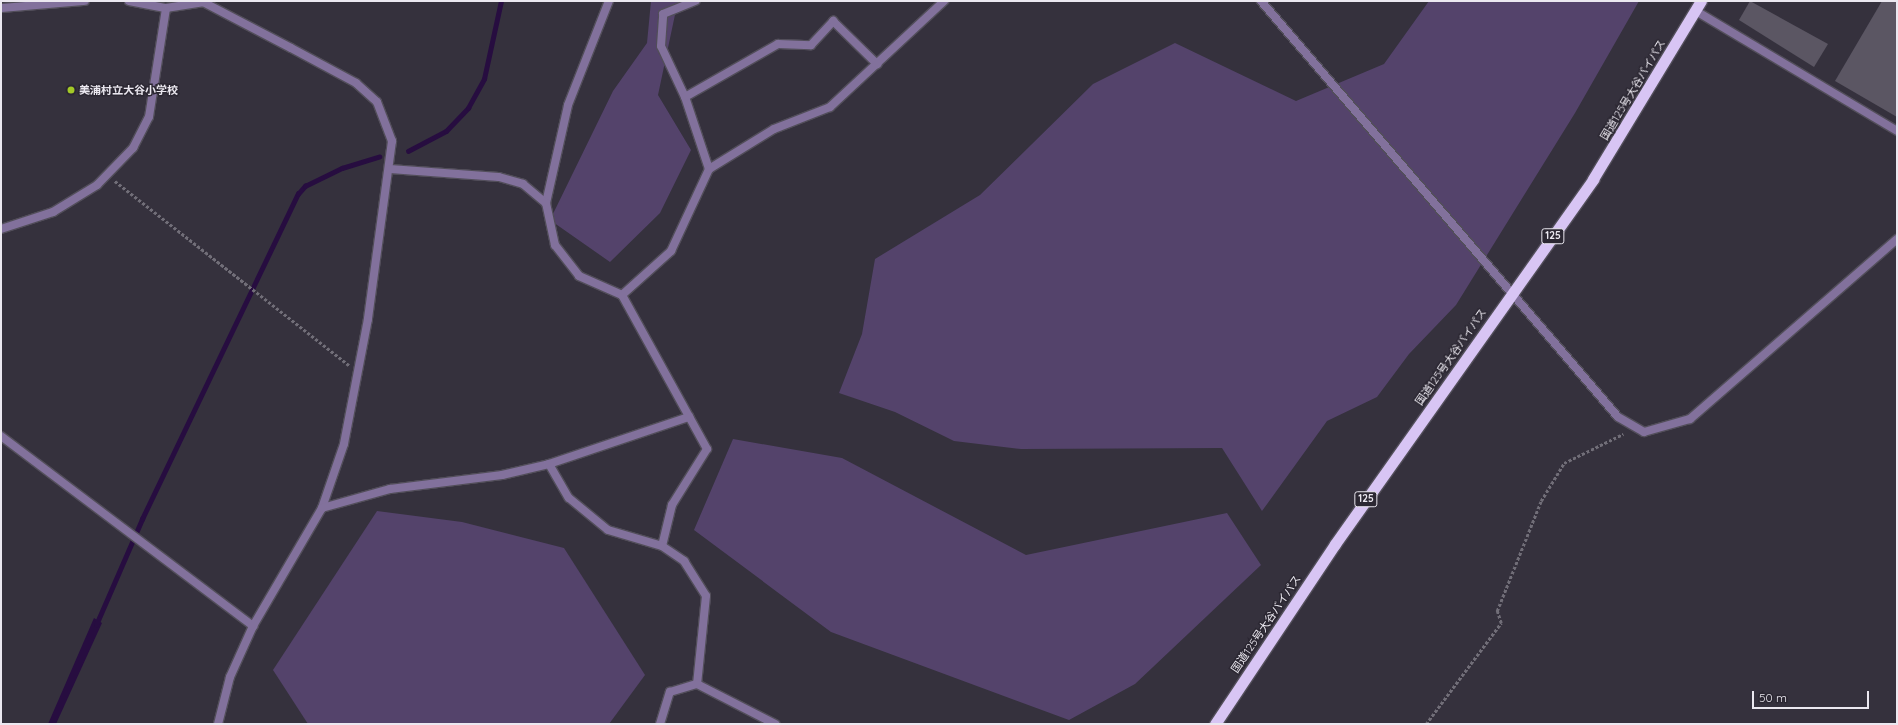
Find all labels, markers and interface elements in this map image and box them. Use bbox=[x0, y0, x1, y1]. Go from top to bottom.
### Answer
street label: 国道125号大谷バイパス bbox=[1598, 37, 1668, 143]
place label: 美浦村立大谷小学校 bbox=[79, 83, 178, 97]
marker: 美浦村立大谷小学校 bbox=[66, 85, 76, 95]
road number: 125 bbox=[1541, 228, 1565, 244]
street label: 国道125号大谷バイパス bbox=[1413, 306, 1489, 408]
road number: 125 bbox=[1354, 491, 1378, 507]
street label: 国道125号大谷バイパス bbox=[1228, 573, 1304, 675]
scale bar bbox=[1754, 683, 1871, 709]
text: 50 m bbox=[1759, 690, 1787, 705]

